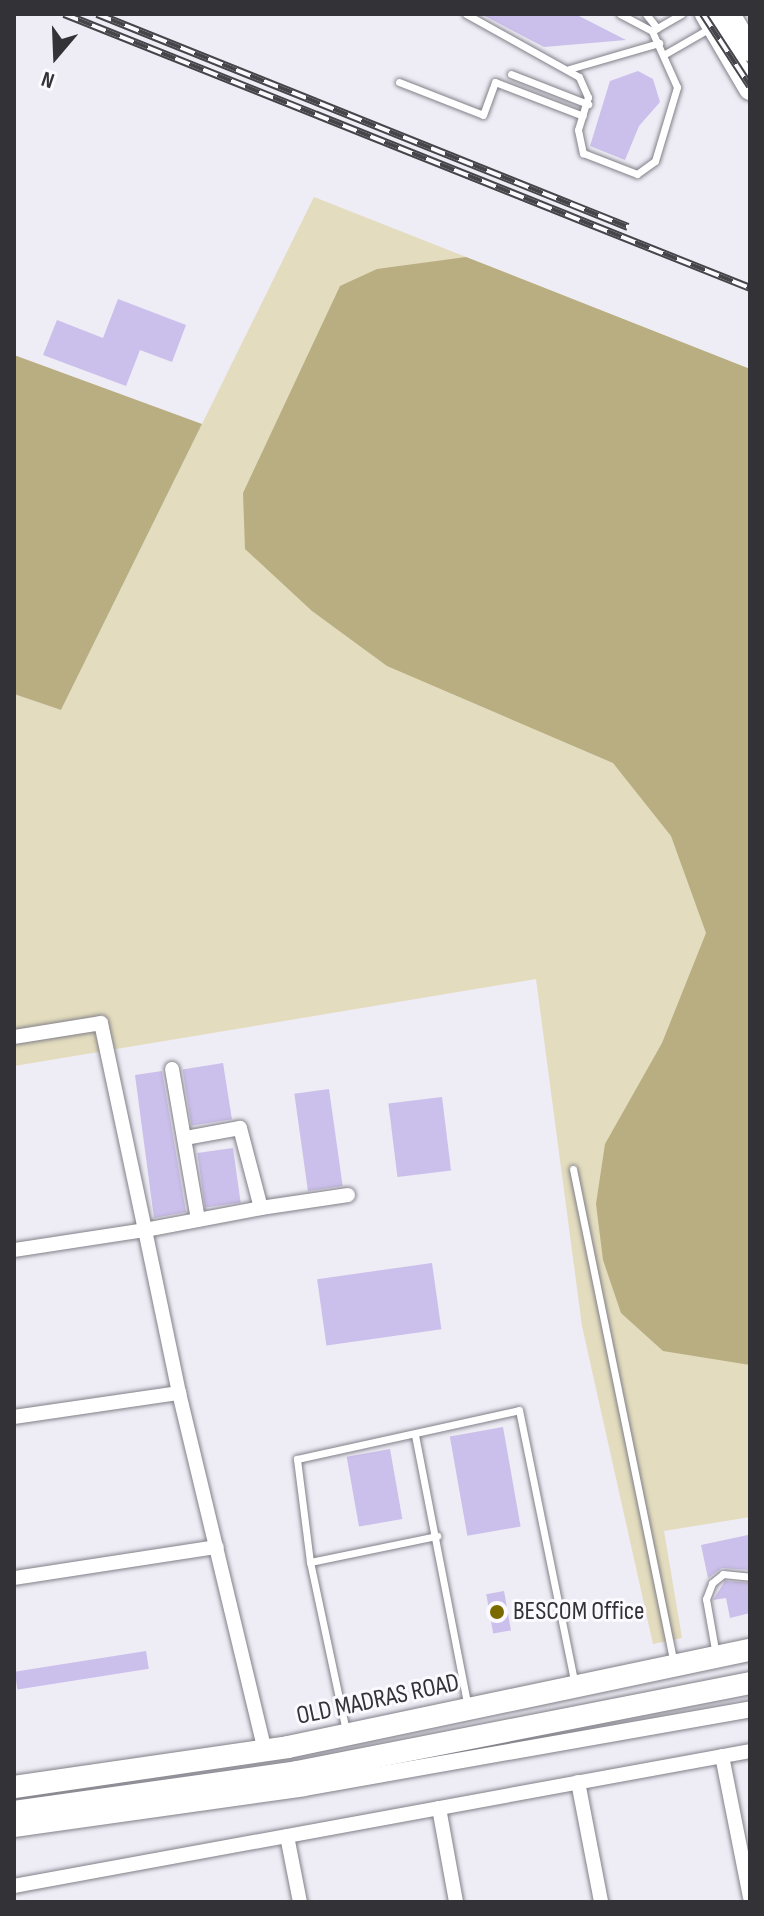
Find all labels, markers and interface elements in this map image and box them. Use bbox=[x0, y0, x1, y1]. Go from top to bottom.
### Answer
north arrow bbox=[16, 16, 96, 96]
text: N bbox=[38, 64, 58, 94]
place label: BESCOM Office bbox=[513, 1596, 645, 1628]
marker: BESCOM Office bbox=[488, 1603, 506, 1621]
street label: OLD MADRAS ROAD bbox=[294, 1668, 462, 1732]

